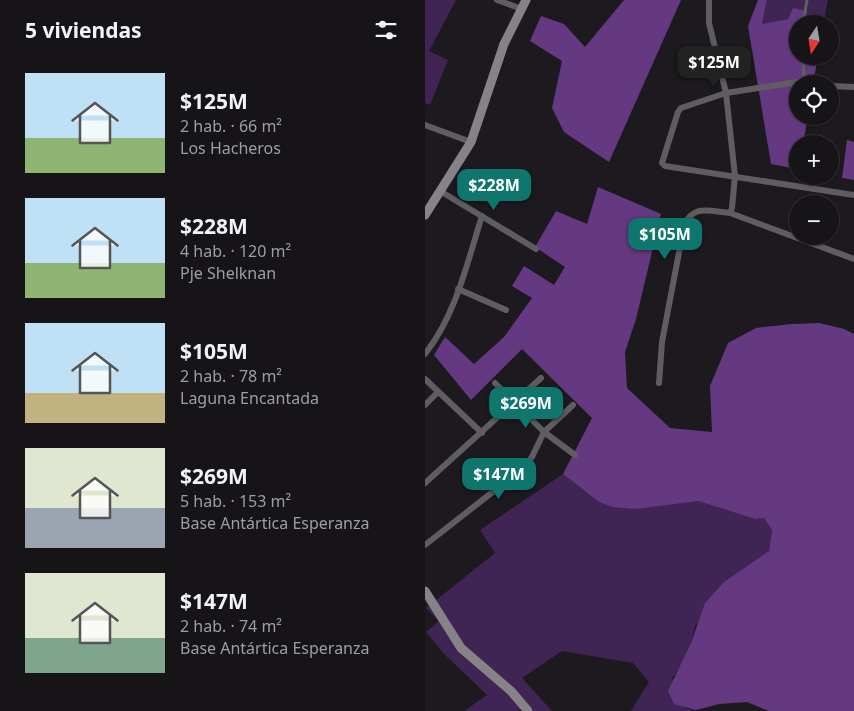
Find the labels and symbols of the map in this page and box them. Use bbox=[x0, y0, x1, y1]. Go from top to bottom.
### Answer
north arrow bbox=[789, 15, 839, 65]
pin: $125M bbox=[679, 46, 749, 88]
pin: $228M bbox=[459, 168, 529, 211]
pin: $105M bbox=[630, 218, 700, 260]
pin: $269M bbox=[491, 386, 561, 429]
pin: $147M bbox=[464, 458, 534, 500]

